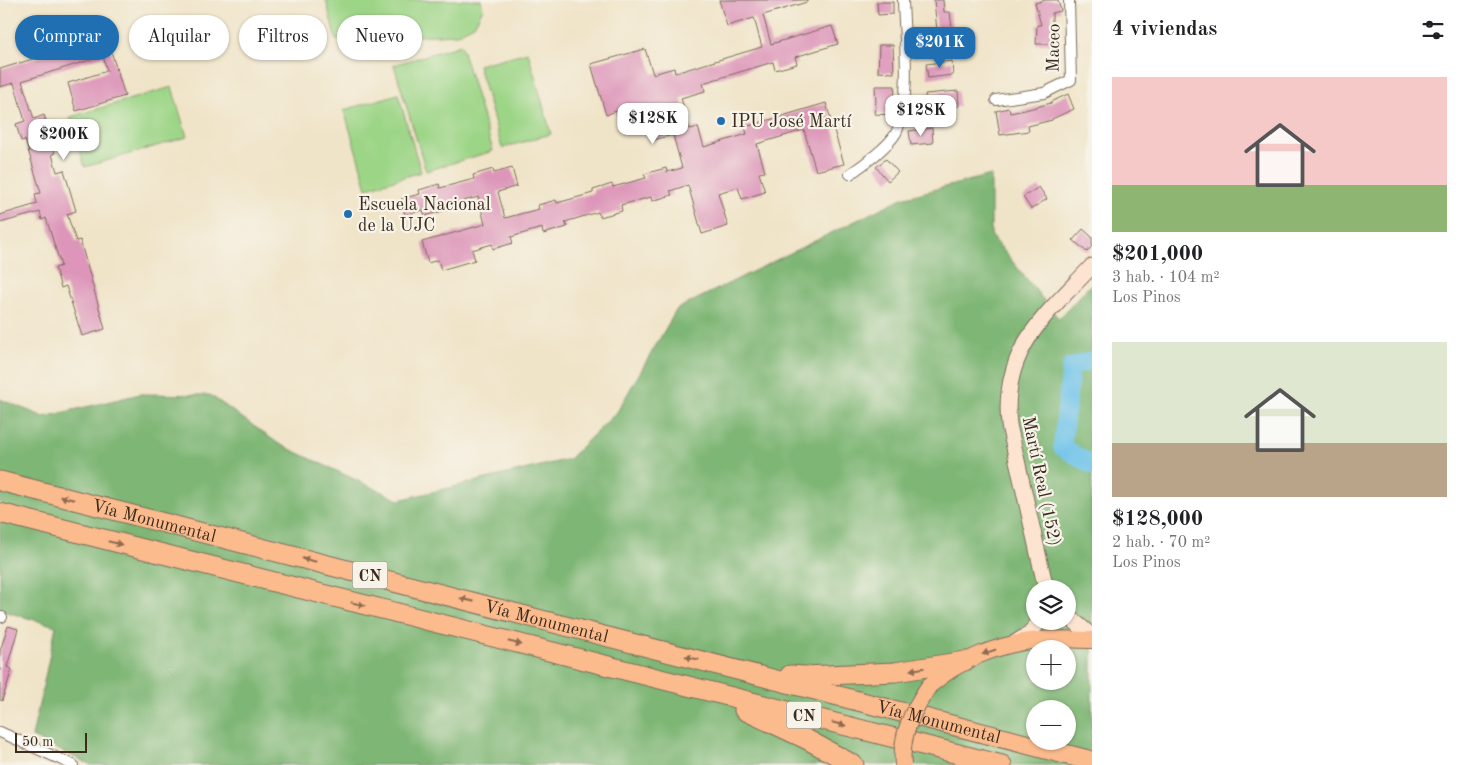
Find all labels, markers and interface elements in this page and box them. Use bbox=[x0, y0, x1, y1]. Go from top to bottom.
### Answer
chip: Comprar bbox=[15, 15, 119, 60]
chip: Alquilar bbox=[129, 15, 229, 60]
chip: Filtros bbox=[239, 15, 327, 60]
chip: Nuevo bbox=[337, 15, 422, 60]
icon: filters bbox=[1419, 16, 1447, 44]
text: 4 viviendas bbox=[1112, 19, 1217, 40]
street label: Maceo bbox=[1045, 23, 1063, 73]
pin: $201K bbox=[905, 27, 975, 69]
text: $201K bbox=[915, 35, 965, 51]
pin: $128K bbox=[886, 94, 956, 137]
pin: $128K bbox=[618, 102, 688, 145]
text: $128K bbox=[896, 103, 946, 119]
icon: home bbox=[1235, 110, 1325, 200]
text: $128K bbox=[628, 111, 678, 127]
place label: IPU José Martí bbox=[731, 113, 851, 131]
marker: IPU José Martí bbox=[715, 115, 727, 127]
pin: $200K bbox=[29, 119, 99, 161]
text: $200K bbox=[39, 127, 89, 143]
place label: Escuela Nacional de la UJC bbox=[358, 196, 491, 235]
marker: Escuela Nacional de la UJC bbox=[342, 208, 354, 220]
text: $201,000 bbox=[1112, 244, 1203, 265]
text: 3 hab. · 104 m² bbox=[1112, 270, 1220, 286]
text: Los Pinos bbox=[1112, 290, 1181, 306]
icon: home bbox=[1235, 375, 1325, 465]
street label: Martí Real (152) bbox=[1018, 414, 1065, 548]
one-way arrow bbox=[59, 494, 74, 502]
street label: Vía Monumental bbox=[90, 497, 218, 546]
text: $128,000 bbox=[1112, 509, 1203, 530]
text: 2 hab. · 70 m² bbox=[1112, 535, 1210, 551]
one-way arrow bbox=[108, 539, 123, 547]
text: Los Pinos bbox=[1112, 555, 1181, 571]
one-way arrow bbox=[302, 556, 317, 564]
road number: CN bbox=[352, 562, 388, 588]
map controls bbox=[1026, 580, 1076, 750]
button: layers bbox=[1026, 580, 1076, 630]
one-way arrow bbox=[459, 596, 474, 604]
street label: Vía Monumental bbox=[482, 597, 610, 647]
one-way arrow bbox=[350, 600, 365, 608]
one-way arrow bbox=[508, 640, 523, 648]
button: + bbox=[1026, 640, 1076, 690]
one-way arrow bbox=[981, 648, 996, 656]
one-way arrow bbox=[684, 654, 699, 662]
one-way arrow bbox=[909, 665, 925, 673]
street label: Vía Monumental bbox=[874, 698, 1003, 747]
button: − bbox=[1026, 700, 1076, 750]
road number: CN bbox=[786, 702, 822, 728]
one-way arrow bbox=[831, 720, 846, 728]
scale bar bbox=[15, 730, 88, 753]
text: 50 m bbox=[22, 735, 53, 749]

